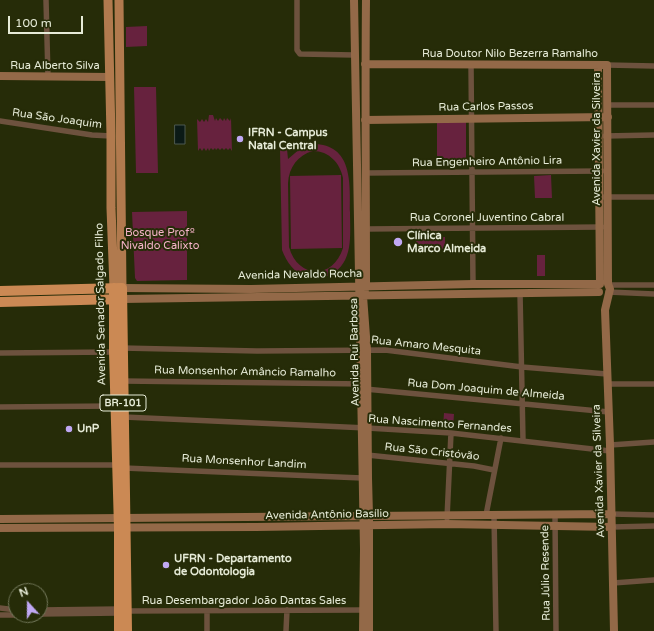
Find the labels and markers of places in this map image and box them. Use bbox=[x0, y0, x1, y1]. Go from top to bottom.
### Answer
place label: IFRN - Campus Natal Central bbox=[248, 126, 328, 152]
marker: IFRN - Campus Natal Central bbox=[235, 134, 245, 144]
place label: Clínica Marco Almeida bbox=[407, 229, 486, 255]
marker: Clínica Marco Almeida bbox=[392, 236, 404, 248]
place label: UnP bbox=[77, 422, 99, 436]
marker: UnP bbox=[64, 424, 74, 434]
place label: UFRN - Departamento de Odontologia bbox=[174, 552, 292, 578]
marker: UFRN - Departamento de Odontologia bbox=[161, 560, 171, 570]

